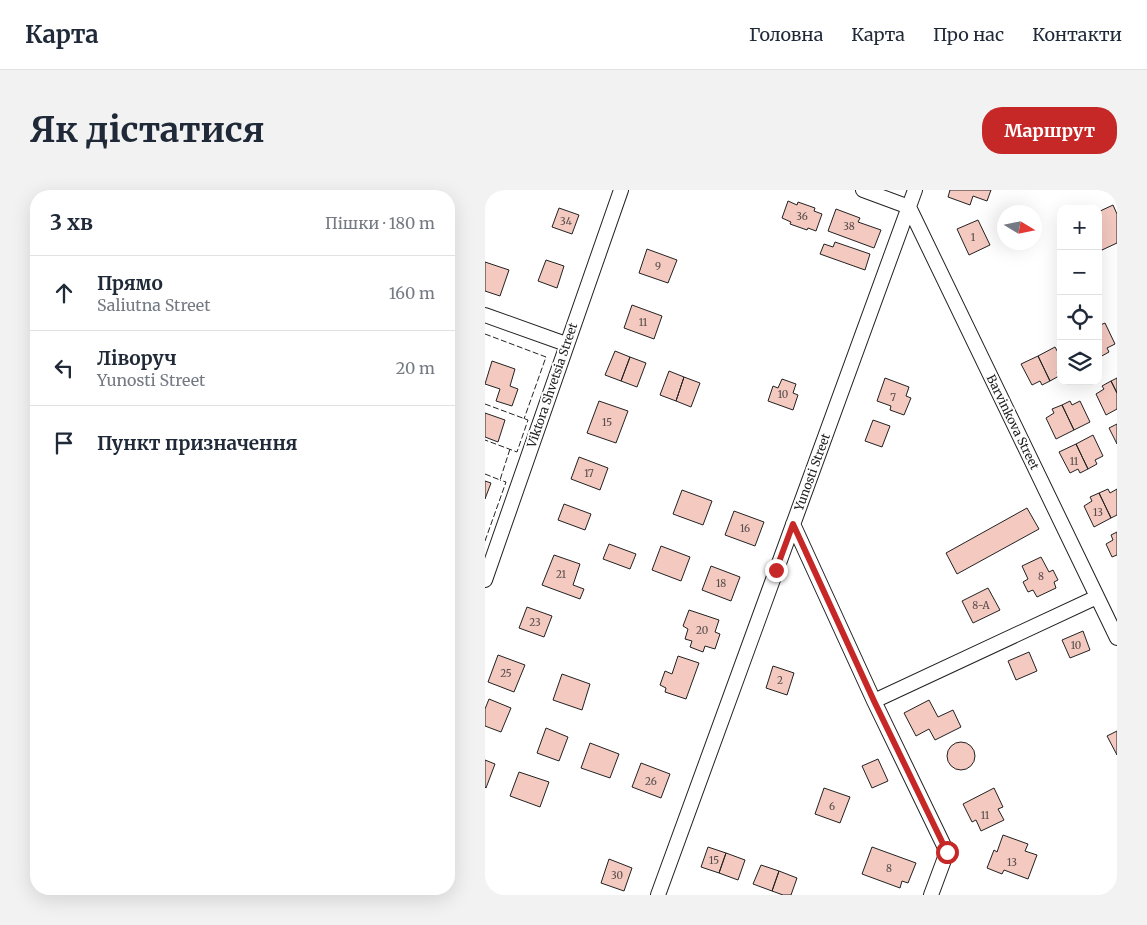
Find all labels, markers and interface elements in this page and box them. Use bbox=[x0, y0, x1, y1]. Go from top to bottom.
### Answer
text: Карта bbox=[25, 19, 99, 50]
text: Головна bbox=[749, 23, 823, 46]
text: Карта bbox=[851, 23, 905, 46]
text: Про нас bbox=[933, 23, 1004, 46]
text: Контакти bbox=[1032, 23, 1122, 46]
button: Маршрут bbox=[982, 107, 1117, 154]
text: Як дістатися bbox=[30, 108, 265, 152]
north arrow bbox=[997, 205, 1042, 250]
map controls bbox=[1057, 205, 1102, 385]
button: + bbox=[1057, 205, 1102, 250]
text: 3 хв bbox=[50, 209, 93, 236]
house number: 36 bbox=[796, 210, 808, 223]
text: Пішки · 180 m bbox=[325, 213, 435, 233]
house number: 34 bbox=[560, 215, 572, 228]
house number: 38 bbox=[843, 220, 855, 233]
house number: 1 bbox=[971, 231, 976, 244]
button: − bbox=[1057, 250, 1102, 295]
house number: 9 bbox=[655, 260, 661, 273]
text: Прямо bbox=[97, 271, 163, 295]
icon: ahead bbox=[50, 279, 78, 307]
text: 160 m bbox=[389, 283, 435, 303]
text: Saliutna Street bbox=[97, 295, 210, 315]
button: locate bbox=[1057, 295, 1102, 340]
house number: 11 bbox=[639, 316, 648, 329]
street label: Viktora Shvetsia Street bbox=[523, 320, 581, 450]
button: layers bbox=[1057, 340, 1102, 385]
text: Ліворуч bbox=[97, 346, 177, 370]
icon: left bbox=[50, 354, 78, 382]
text: 20 m bbox=[396, 358, 435, 378]
text: Yunosti Street bbox=[97, 370, 205, 390]
street label: Barvinkova Street bbox=[984, 372, 1043, 472]
house number: 10 bbox=[778, 388, 788, 401]
house number: 7 bbox=[890, 391, 896, 404]
house number: 15 bbox=[602, 416, 612, 429]
icon: arrive bbox=[50, 429, 78, 457]
text: Пункт призначення bbox=[97, 431, 297, 455]
street label: Yunosti Street bbox=[791, 431, 833, 514]
house number: 11 bbox=[1070, 455, 1079, 468]
house number: 17 bbox=[584, 467, 594, 480]
house number: 13 bbox=[1093, 506, 1103, 519]
house number: 16 bbox=[740, 522, 750, 535]
route end bbox=[765, 559, 788, 582]
house number: 21 bbox=[556, 568, 567, 581]
house number: 8 bbox=[1038, 570, 1044, 583]
house number: 18 bbox=[716, 577, 726, 590]
house number: 8-А bbox=[972, 599, 991, 612]
house number: 23 bbox=[529, 616, 541, 629]
house number: 20 bbox=[696, 624, 708, 637]
house number: 10 bbox=[1071, 639, 1081, 652]
house number: 25 bbox=[500, 667, 512, 680]
house number: 2 bbox=[777, 674, 783, 687]
house number: 26 bbox=[645, 775, 657, 788]
house number: 6 bbox=[829, 800, 835, 813]
house number: 11 bbox=[981, 809, 990, 822]
route start bbox=[936, 841, 959, 864]
house number: 15 bbox=[709, 854, 719, 867]
house number: 13 bbox=[1007, 856, 1017, 869]
house number: 8 bbox=[886, 862, 892, 875]
house number: 30 bbox=[611, 869, 623, 882]

